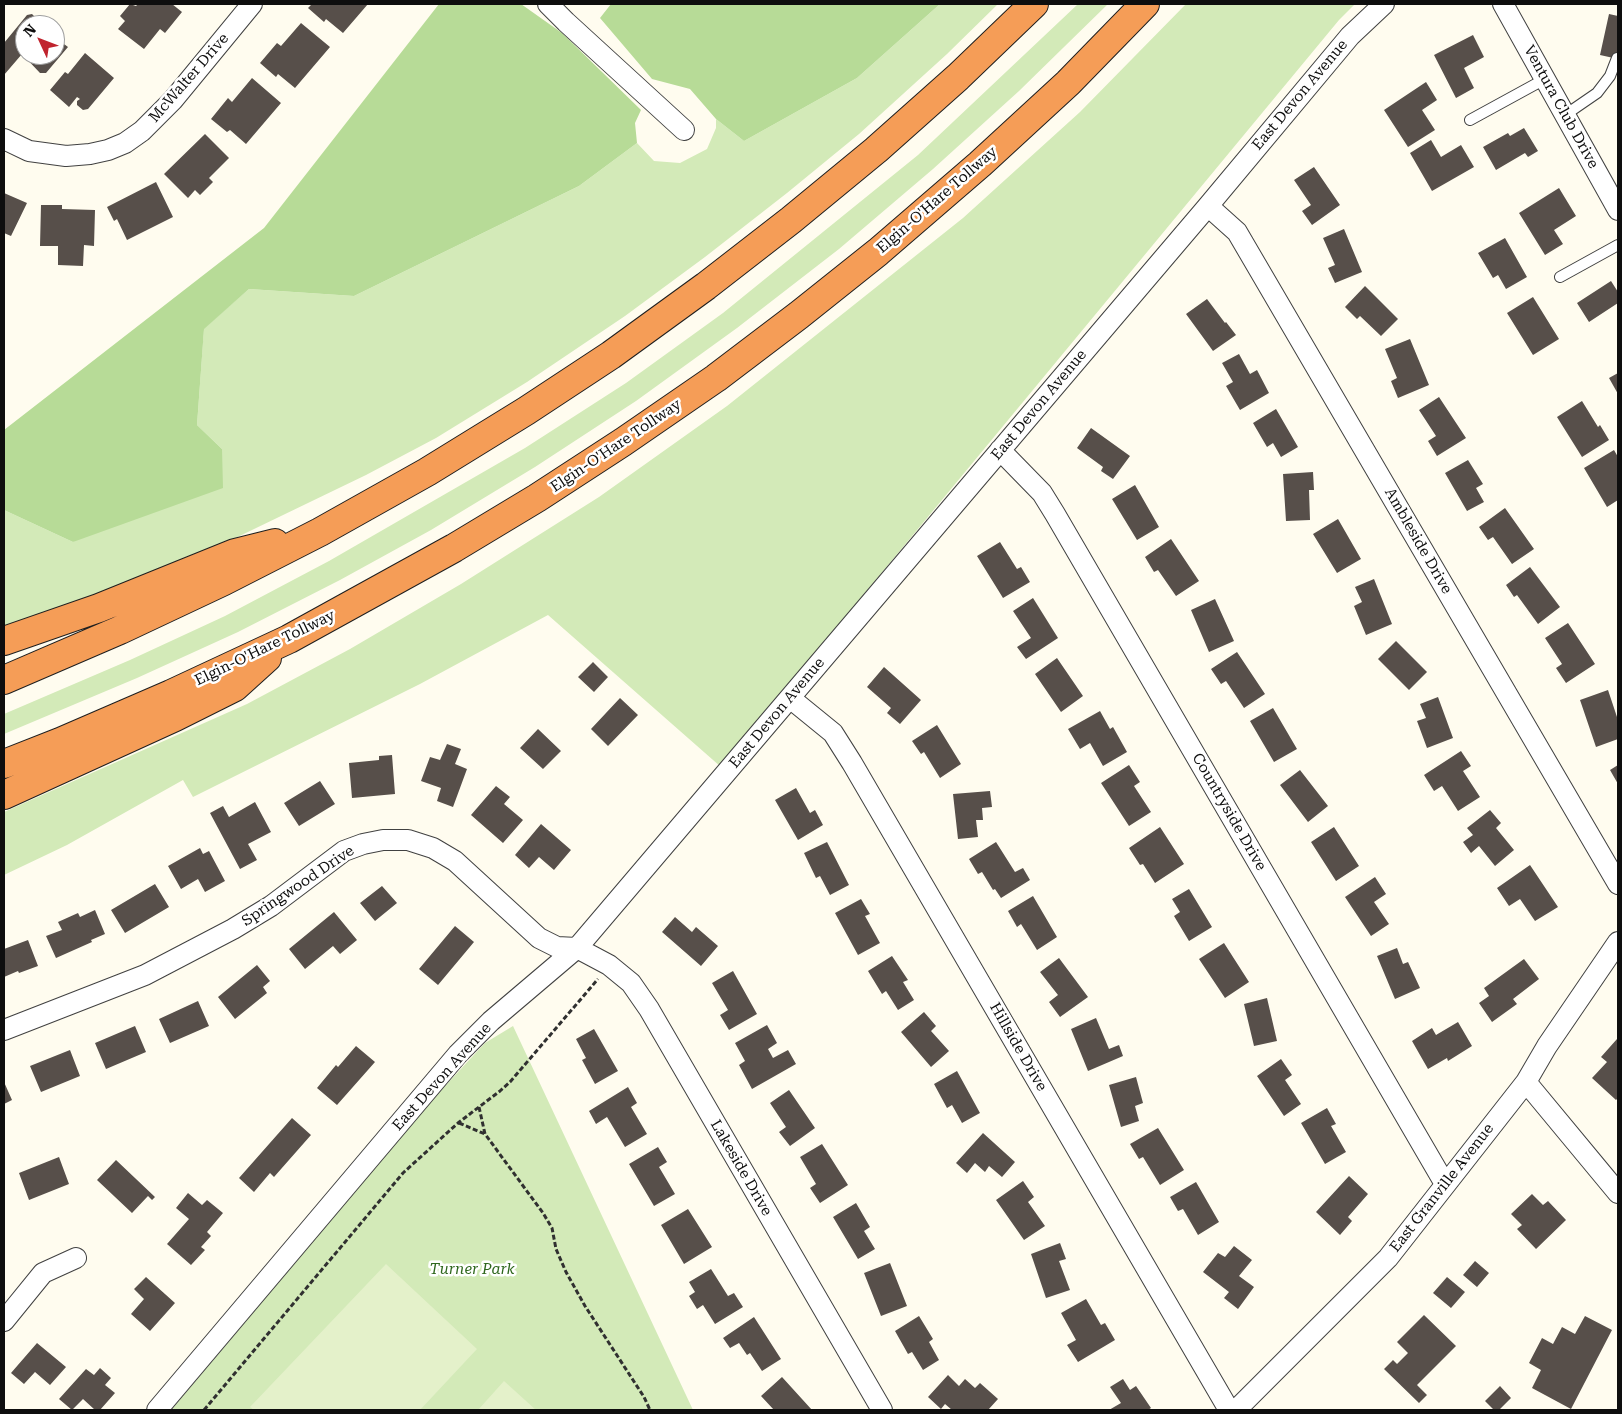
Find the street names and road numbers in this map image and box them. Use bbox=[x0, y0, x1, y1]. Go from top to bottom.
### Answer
street label: McWalter Drive bbox=[145, 30, 233, 126]
street label: East Devon Avenue bbox=[1248, 36, 1352, 154]
street label: Ventura Club Drive bbox=[1520, 42, 1602, 172]
street label: Elgin-O'Hare Tollway bbox=[873, 143, 1001, 257]
street label: East Devon Avenue bbox=[987, 346, 1091, 464]
street label: Elgin-O'Hare Tollway bbox=[547, 396, 685, 496]
street label: Ambleside Drive bbox=[1380, 485, 1456, 597]
street label: Elgin-O'Hare Tollway bbox=[192, 606, 338, 690]
street label: East Devon Avenue bbox=[725, 654, 829, 772]
street label: Countryside Drive bbox=[1188, 750, 1270, 874]
street label: Springwood Drive bbox=[238, 842, 358, 930]
street label: Hillside Drive bbox=[985, 1000, 1051, 1094]
street label: East Devon Avenue bbox=[389, 1019, 495, 1135]
street label: Lakeside Drive bbox=[706, 1117, 776, 1219]
street label: East Granville Avenue bbox=[1386, 1120, 1498, 1256]

